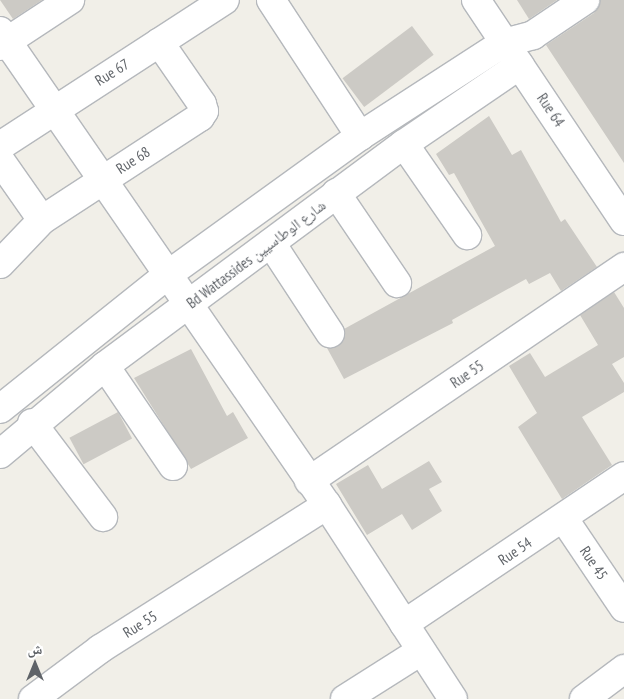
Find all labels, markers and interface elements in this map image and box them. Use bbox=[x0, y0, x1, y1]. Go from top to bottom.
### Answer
street label: Rue 67 bbox=[92, 55, 132, 89]
street label: Rue 64 bbox=[533, 90, 569, 130]
street label: Rue 68 bbox=[113, 142, 153, 178]
street label: Bd Wattassides شارع الوطاسيين bbox=[183, 196, 329, 312]
street label: Rue 55 bbox=[447, 356, 487, 392]
street label: Rue 54 bbox=[495, 533, 535, 569]
street label: Rue 45 bbox=[576, 543, 612, 583]
street label: Rue 55 bbox=[120, 607, 160, 641]
north arrow bbox=[10, 639, 60, 689]
text: ش bbox=[28, 640, 42, 658]

